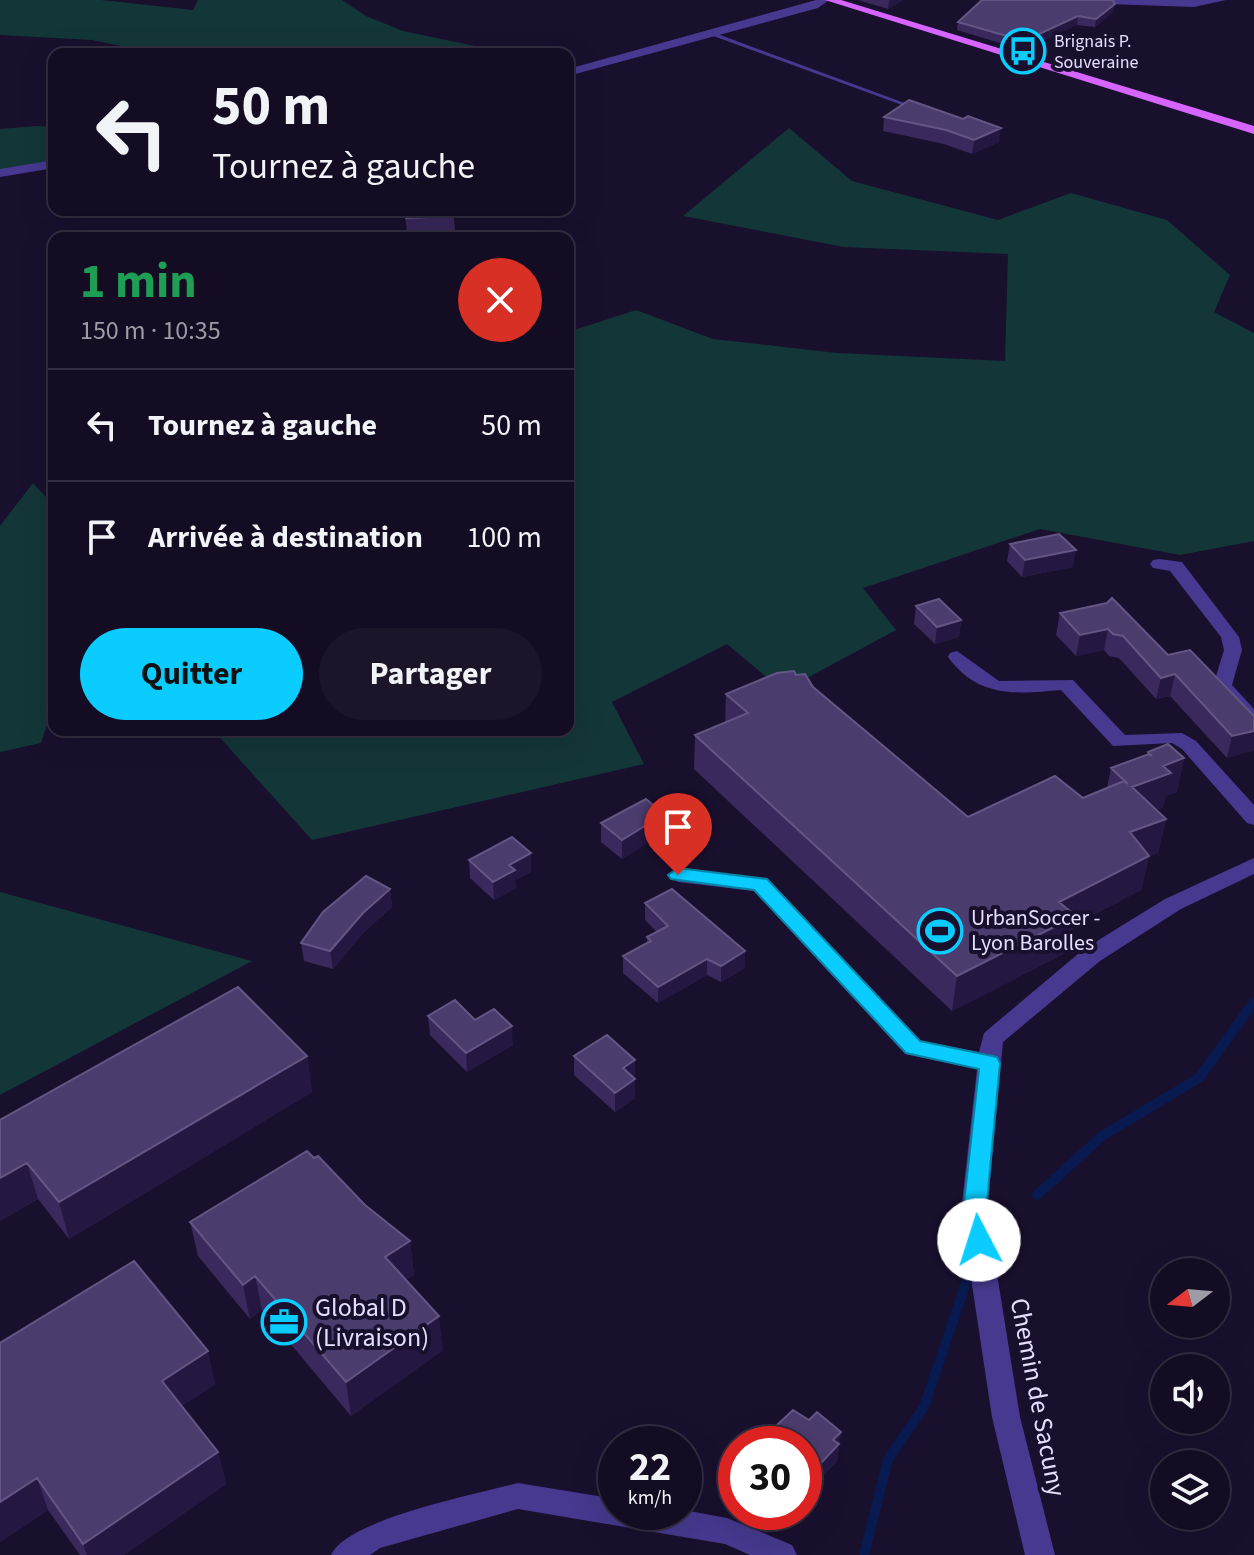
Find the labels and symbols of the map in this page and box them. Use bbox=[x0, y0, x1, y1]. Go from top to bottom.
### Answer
bus stop icon: Brignais P. Souveraine bbox=[999, 27, 1047, 75]
place label: Brignais P. Souveraine bbox=[1054, 29, 1139, 75]
pin bbox=[644, 793, 712, 875]
place label: UrbanSoccer - Lyon Barolles bbox=[971, 902, 1100, 959]
sports icon: UrbanSoccer - Lyon Barolles bbox=[916, 907, 964, 955]
position arrow bbox=[937, 1198, 1021, 1282]
north arrow bbox=[1150, 1258, 1230, 1338]
place label: Global D (Livraison) bbox=[315, 1289, 429, 1356]
street label: Chemin de Sacuny bbox=[1001, 1295, 1075, 1499]
office icon: Global D (Livraison) bbox=[260, 1298, 308, 1346]
speed limit sign: 30 bbox=[718, 1426, 822, 1530]

